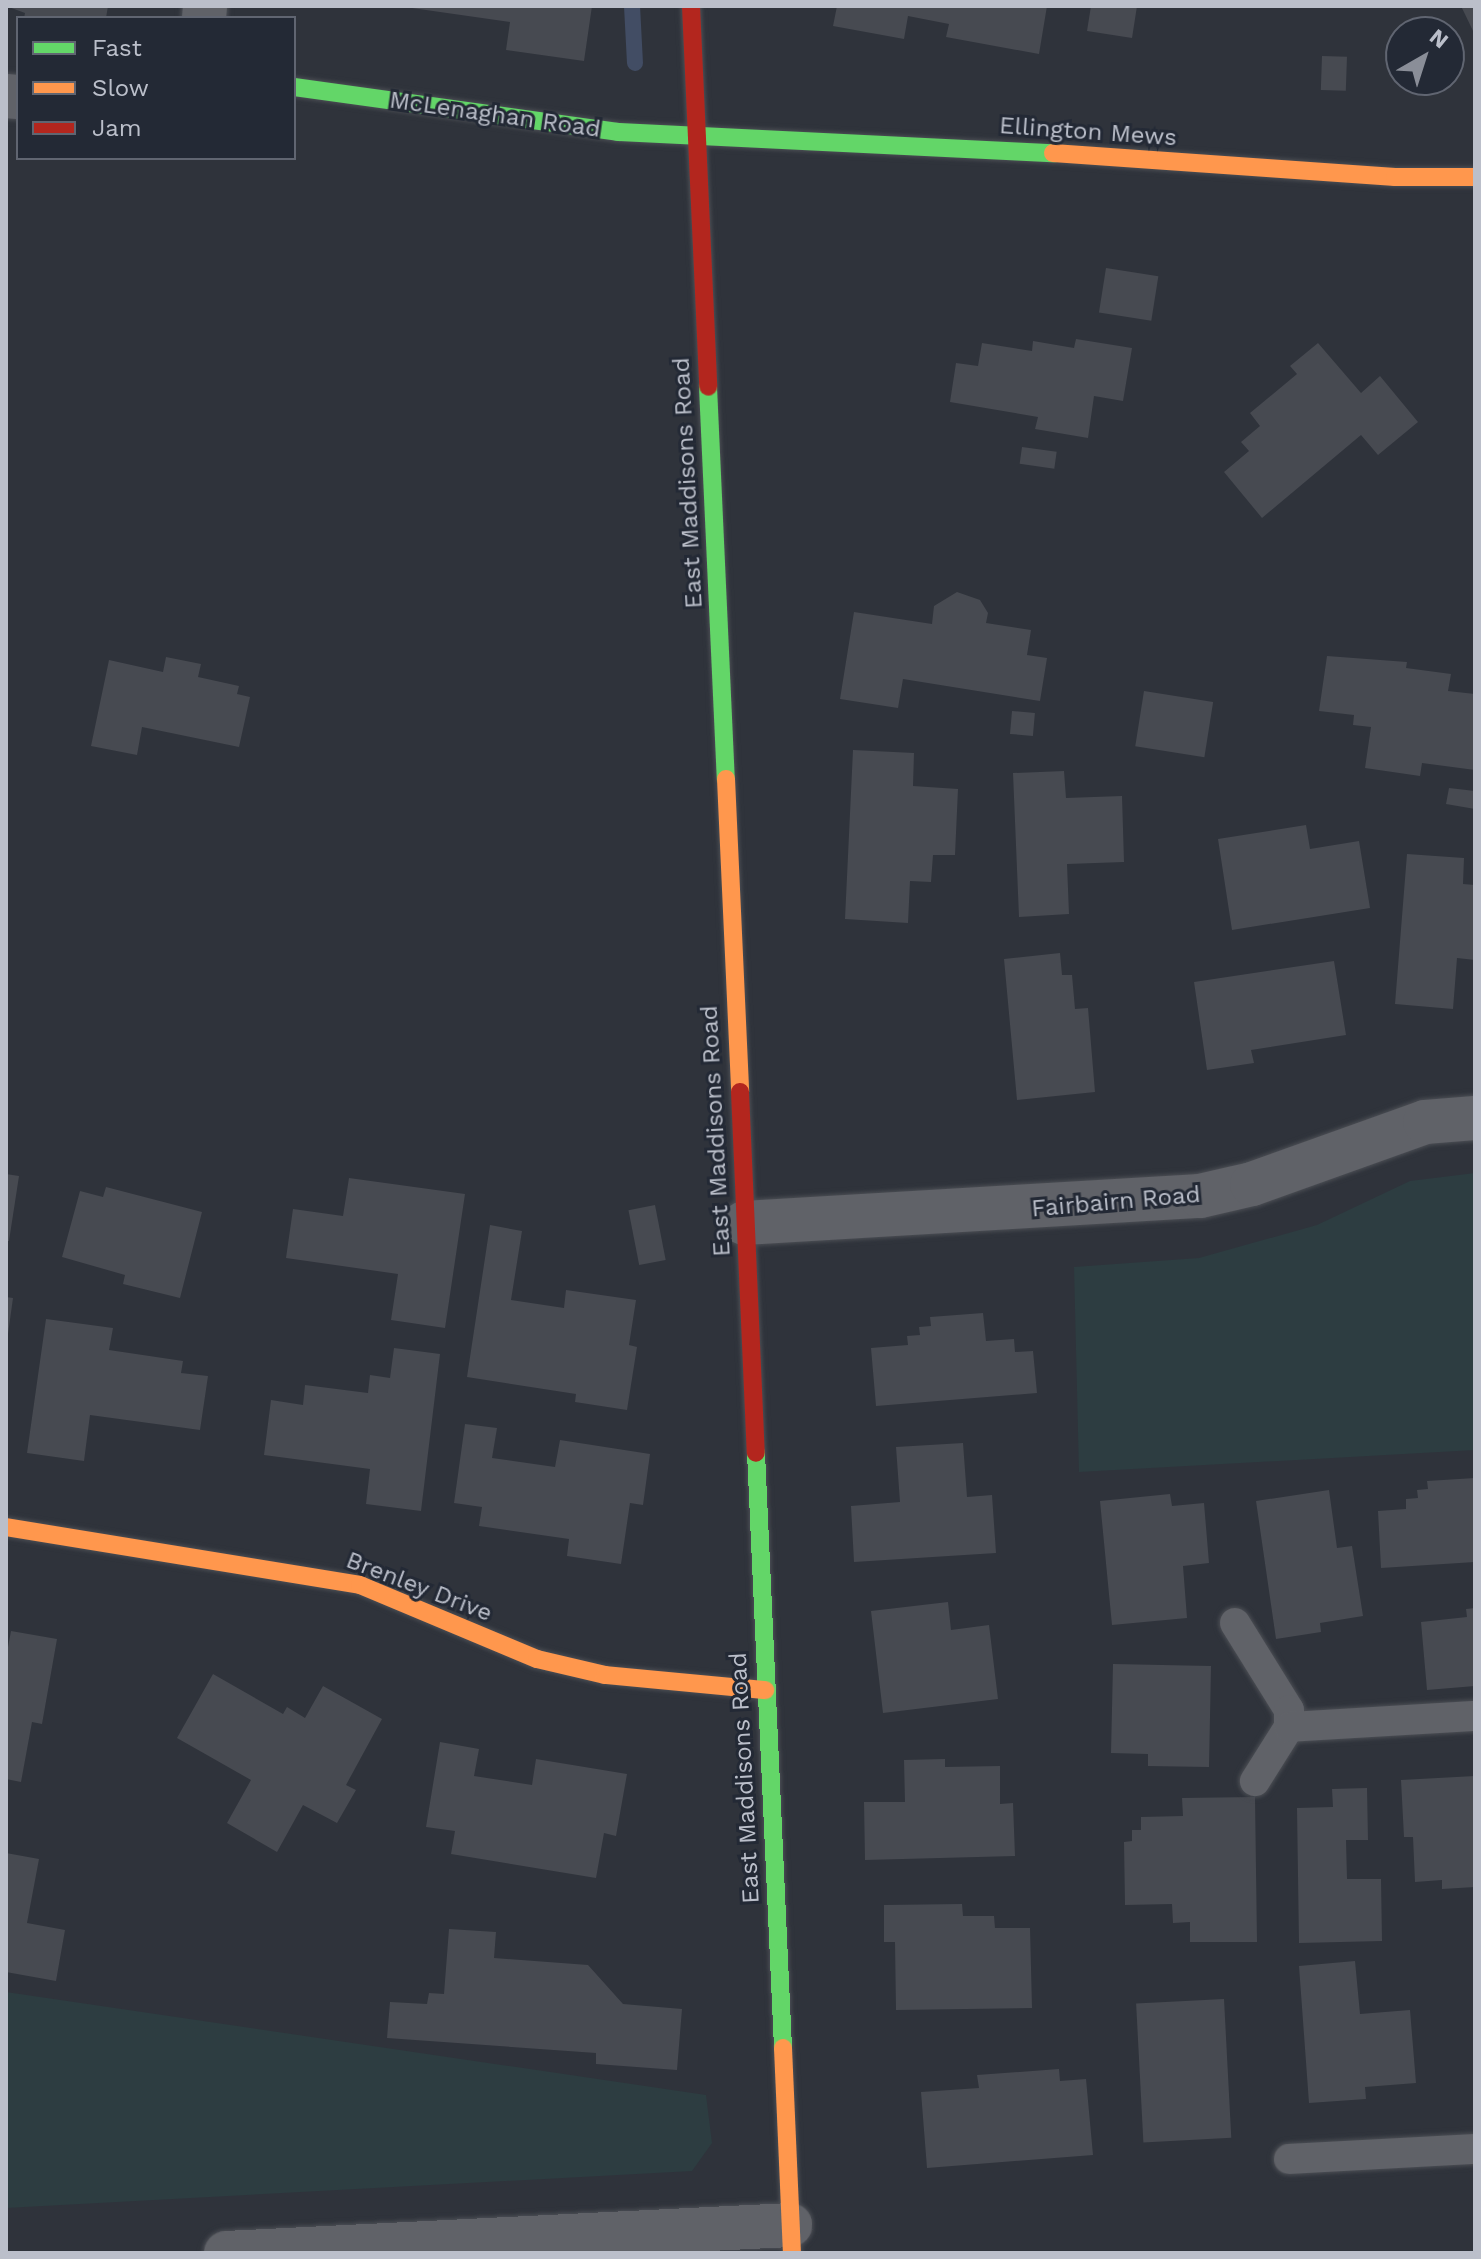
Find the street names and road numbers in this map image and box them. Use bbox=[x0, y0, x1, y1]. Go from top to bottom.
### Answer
street label: McLenaghan Road bbox=[388, 86, 602, 144]
street label: Ellington Mews bbox=[998, 111, 1178, 153]
street label: East Maddisons Road bbox=[667, 357, 709, 609]
street label: East Maddisons Road bbox=[695, 1005, 737, 1257]
street label: Fairbairn Road bbox=[1030, 1180, 1202, 1224]
street label: Brenley Drive bbox=[342, 1546, 496, 1628]
street label: East Maddisons Road bbox=[724, 1652, 766, 1904]

